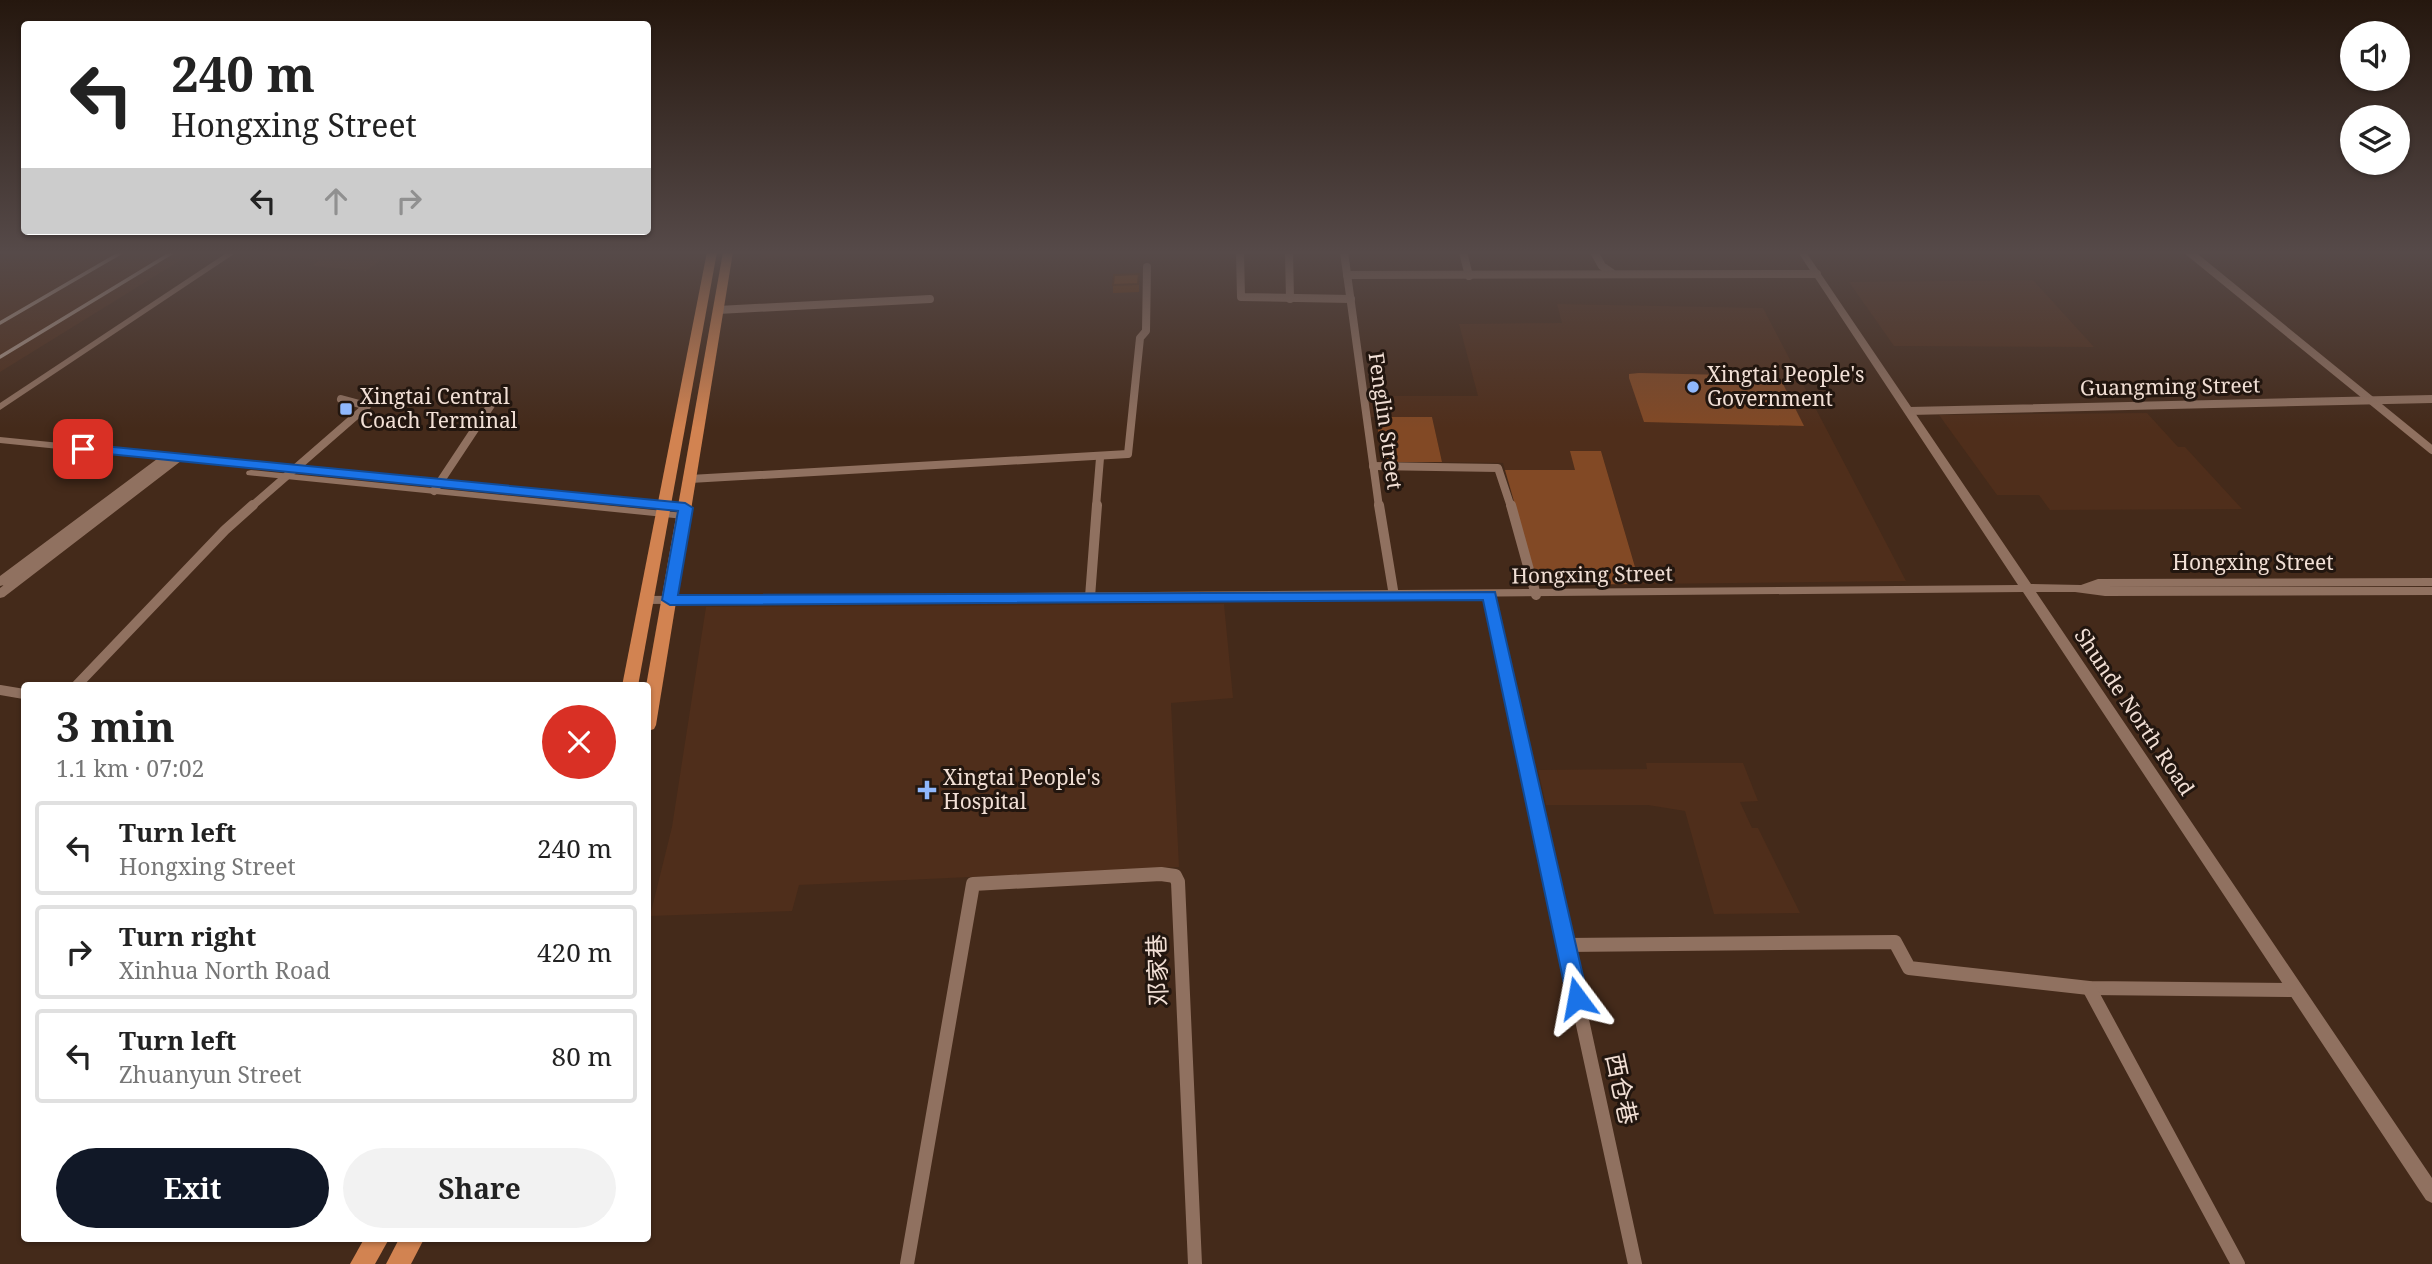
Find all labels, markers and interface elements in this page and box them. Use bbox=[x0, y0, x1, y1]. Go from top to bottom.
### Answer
map controls bbox=[2340, 21, 2410, 175]
button: sound bbox=[2340, 21, 2410, 91]
text: 240 m bbox=[171, 40, 315, 106]
icon: left bbox=[56, 49, 147, 140]
text: Hongxing Street bbox=[171, 103, 417, 146]
button: layers bbox=[2340, 105, 2410, 175]
icon: left bbox=[244, 182, 282, 220]
icon: ahead bbox=[317, 182, 355, 220]
icon: right bbox=[390, 182, 428, 220]
street label: Fenglin Street bbox=[1362, 350, 1409, 491]
place label: Xingtai People's Government bbox=[1707, 360, 1865, 412]
street label: Guangming Street bbox=[2080, 370, 2260, 402]
marker: Xingtai People's Government bbox=[1685, 379, 1701, 395]
place label: Xingtai Central Coach Terminal bbox=[360, 382, 518, 434]
marker: Xingtai Central Coach Terminal bbox=[338, 401, 354, 417]
pin bbox=[53, 419, 113, 479]
icon: arrive bbox=[64, 430, 102, 468]
street label: Hongxing Street bbox=[2172, 548, 2334, 576]
street label: Hongxing Street bbox=[1511, 559, 1673, 589]
street label: Shunde North Road bbox=[2068, 622, 2201, 801]
text: 3 min bbox=[56, 697, 175, 754]
button: close bbox=[542, 705, 616, 779]
text: 1.1 km · 07:02 bbox=[56, 752, 204, 784]
place label: Xingtai People's Hospital bbox=[943, 763, 1101, 815]
marker: Xingtai People's Hospital bbox=[917, 780, 937, 800]
text: Turn left bbox=[119, 814, 236, 850]
icon: left bbox=[60, 829, 98, 867]
text: 240 m bbox=[537, 830, 612, 866]
text: Hongxing Street bbox=[119, 850, 296, 882]
text: Turn right bbox=[119, 918, 256, 954]
icon: right bbox=[60, 933, 98, 971]
street label: 邓家巷 bbox=[1139, 933, 1174, 1007]
text: 420 m bbox=[537, 934, 612, 970]
text: Xinhua North Road bbox=[119, 954, 330, 986]
position arrow bbox=[1540, 961, 1614, 1035]
text: Turn left bbox=[119, 1022, 236, 1058]
icon: left bbox=[60, 1037, 98, 1075]
text: 80 m bbox=[552, 1038, 612, 1074]
street label: 西仓巷 bbox=[1599, 1050, 1646, 1127]
text: Zhuanyun Street bbox=[119, 1058, 302, 1090]
button: Exit bbox=[56, 1148, 329, 1228]
button: Share bbox=[343, 1148, 616, 1228]

